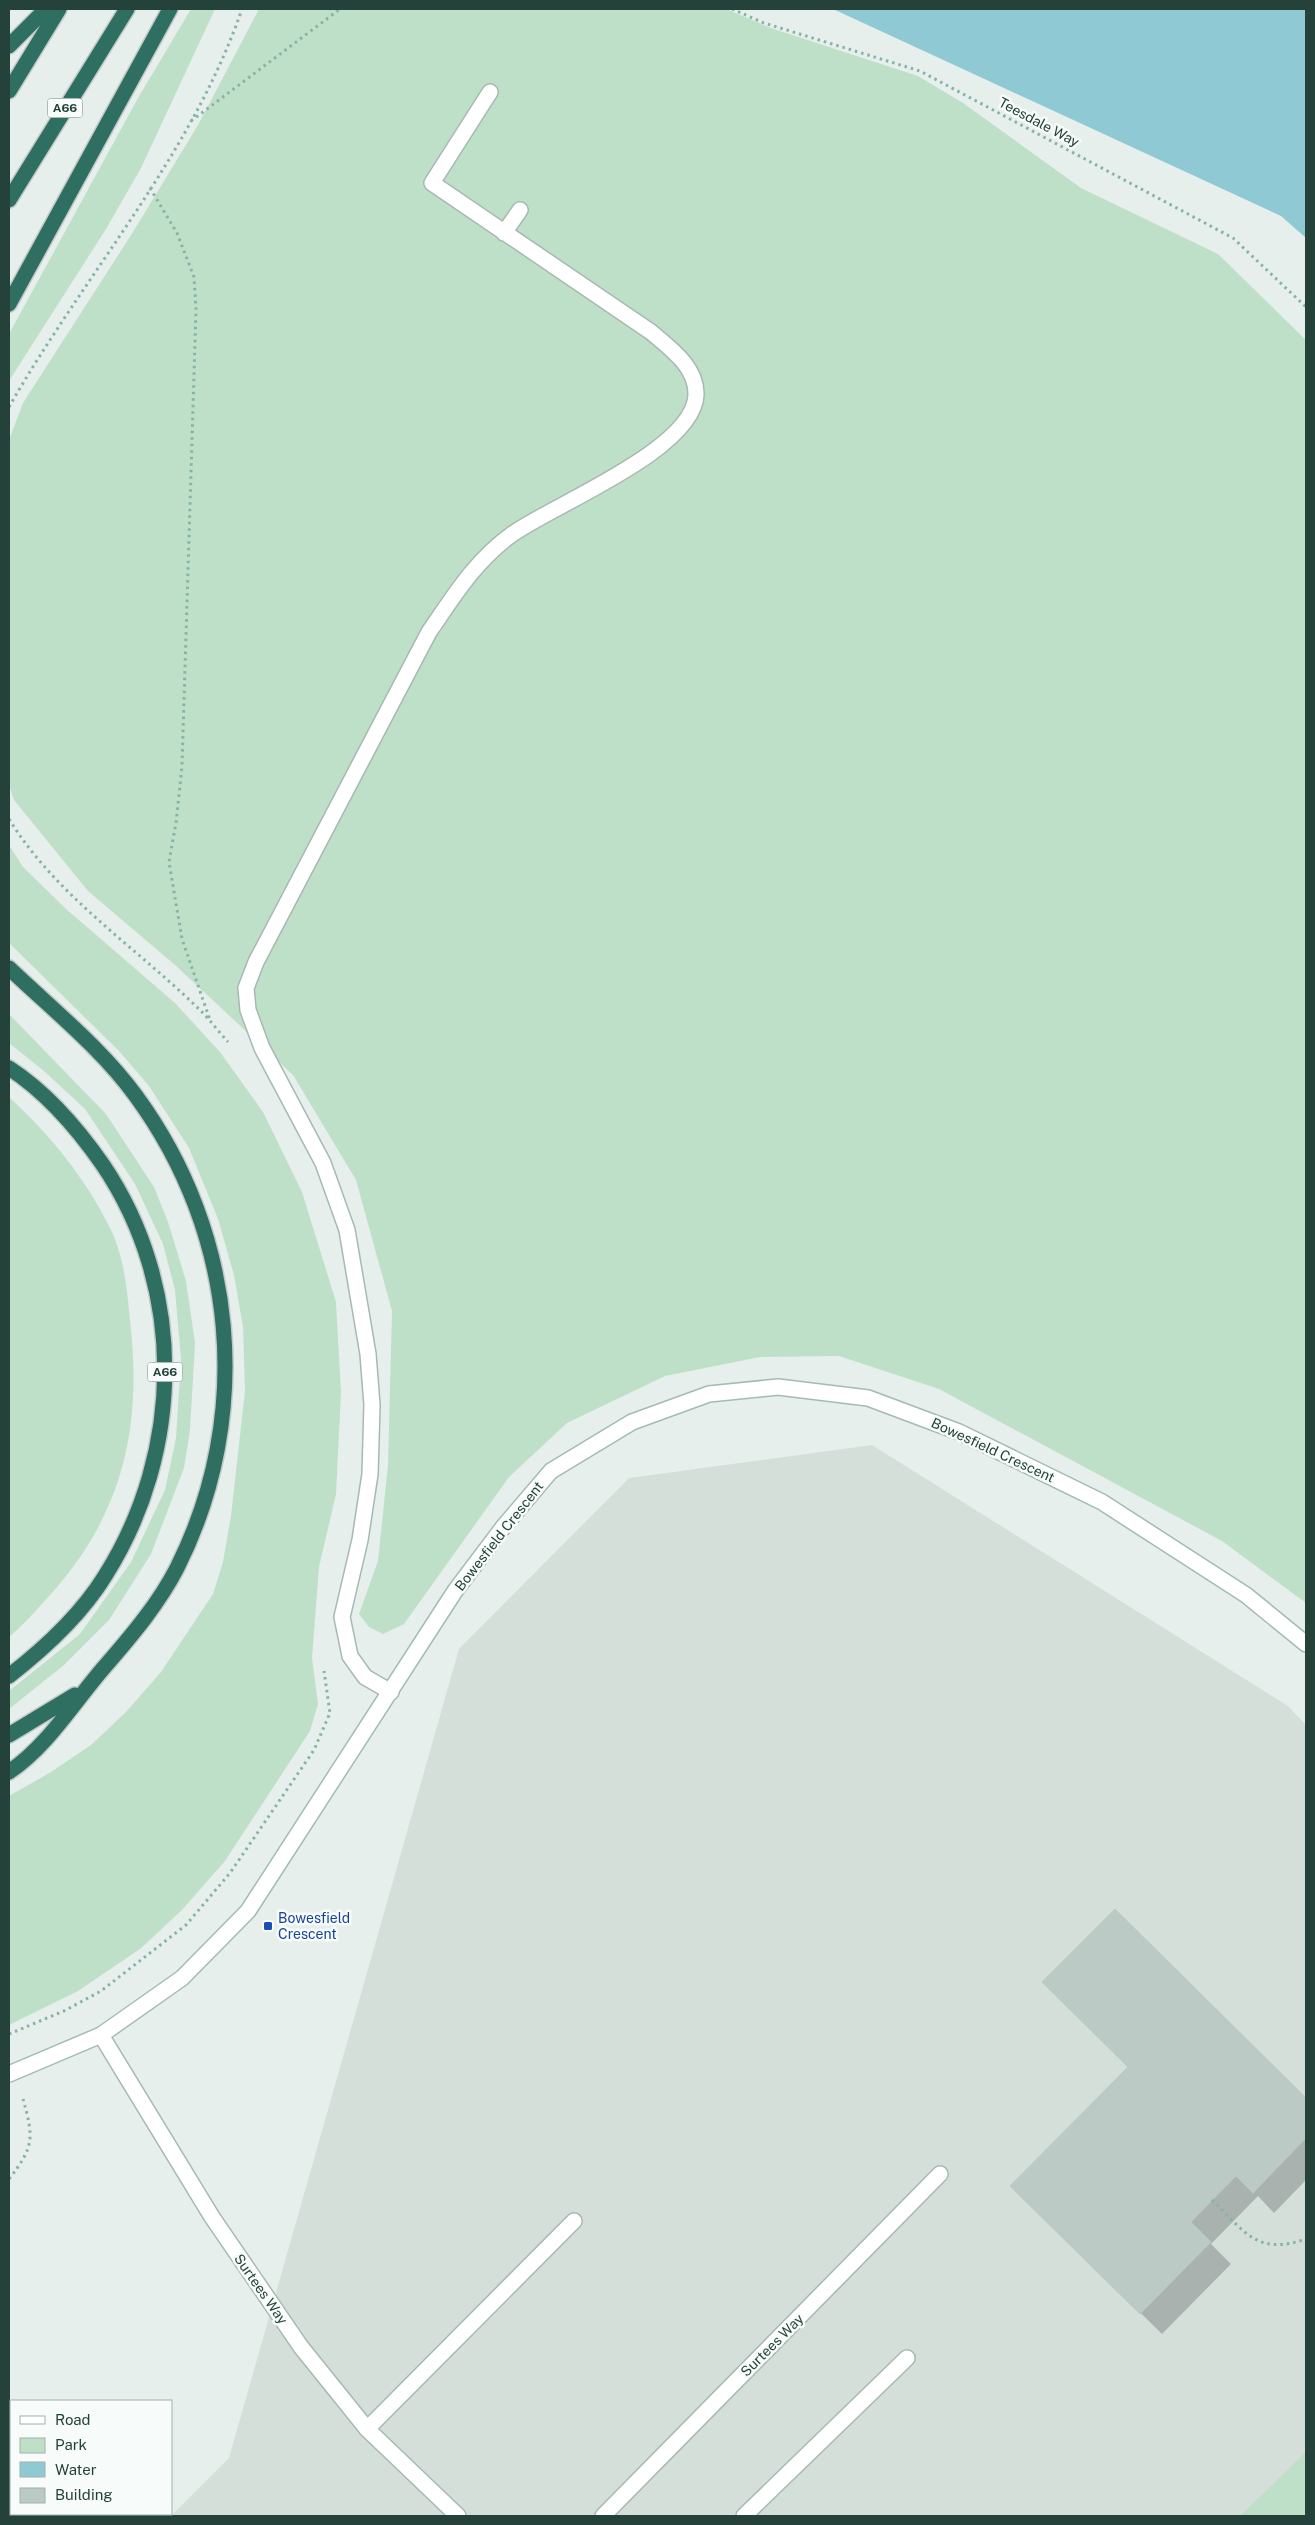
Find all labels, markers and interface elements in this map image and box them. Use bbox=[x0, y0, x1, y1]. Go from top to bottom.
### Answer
street label: Teesdale Way bbox=[996, 94, 1082, 150]
road number: A66 bbox=[48, 99, 82, 118]
road number: A66 bbox=[148, 1362, 182, 1381]
street label: Bowesfield Crescent bbox=[929, 1414, 1057, 1486]
street label: Bowesfield Crescent bbox=[451, 1478, 547, 1594]
place label: Bowesfield Crescent bbox=[278, 1910, 350, 1942]
marker: Bowesfield Crescent bbox=[262, 1920, 274, 1932]
street label: Surtees Way bbox=[231, 2251, 291, 2328]
street label: Surtees Way bbox=[737, 2310, 807, 2380]
legend bbox=[10, 2400, 172, 2515]
text: Road bbox=[55, 2411, 91, 2428]
text: Park bbox=[55, 2436, 87, 2453]
text: Water bbox=[55, 2461, 97, 2478]
text: Building bbox=[55, 2486, 113, 2503]

